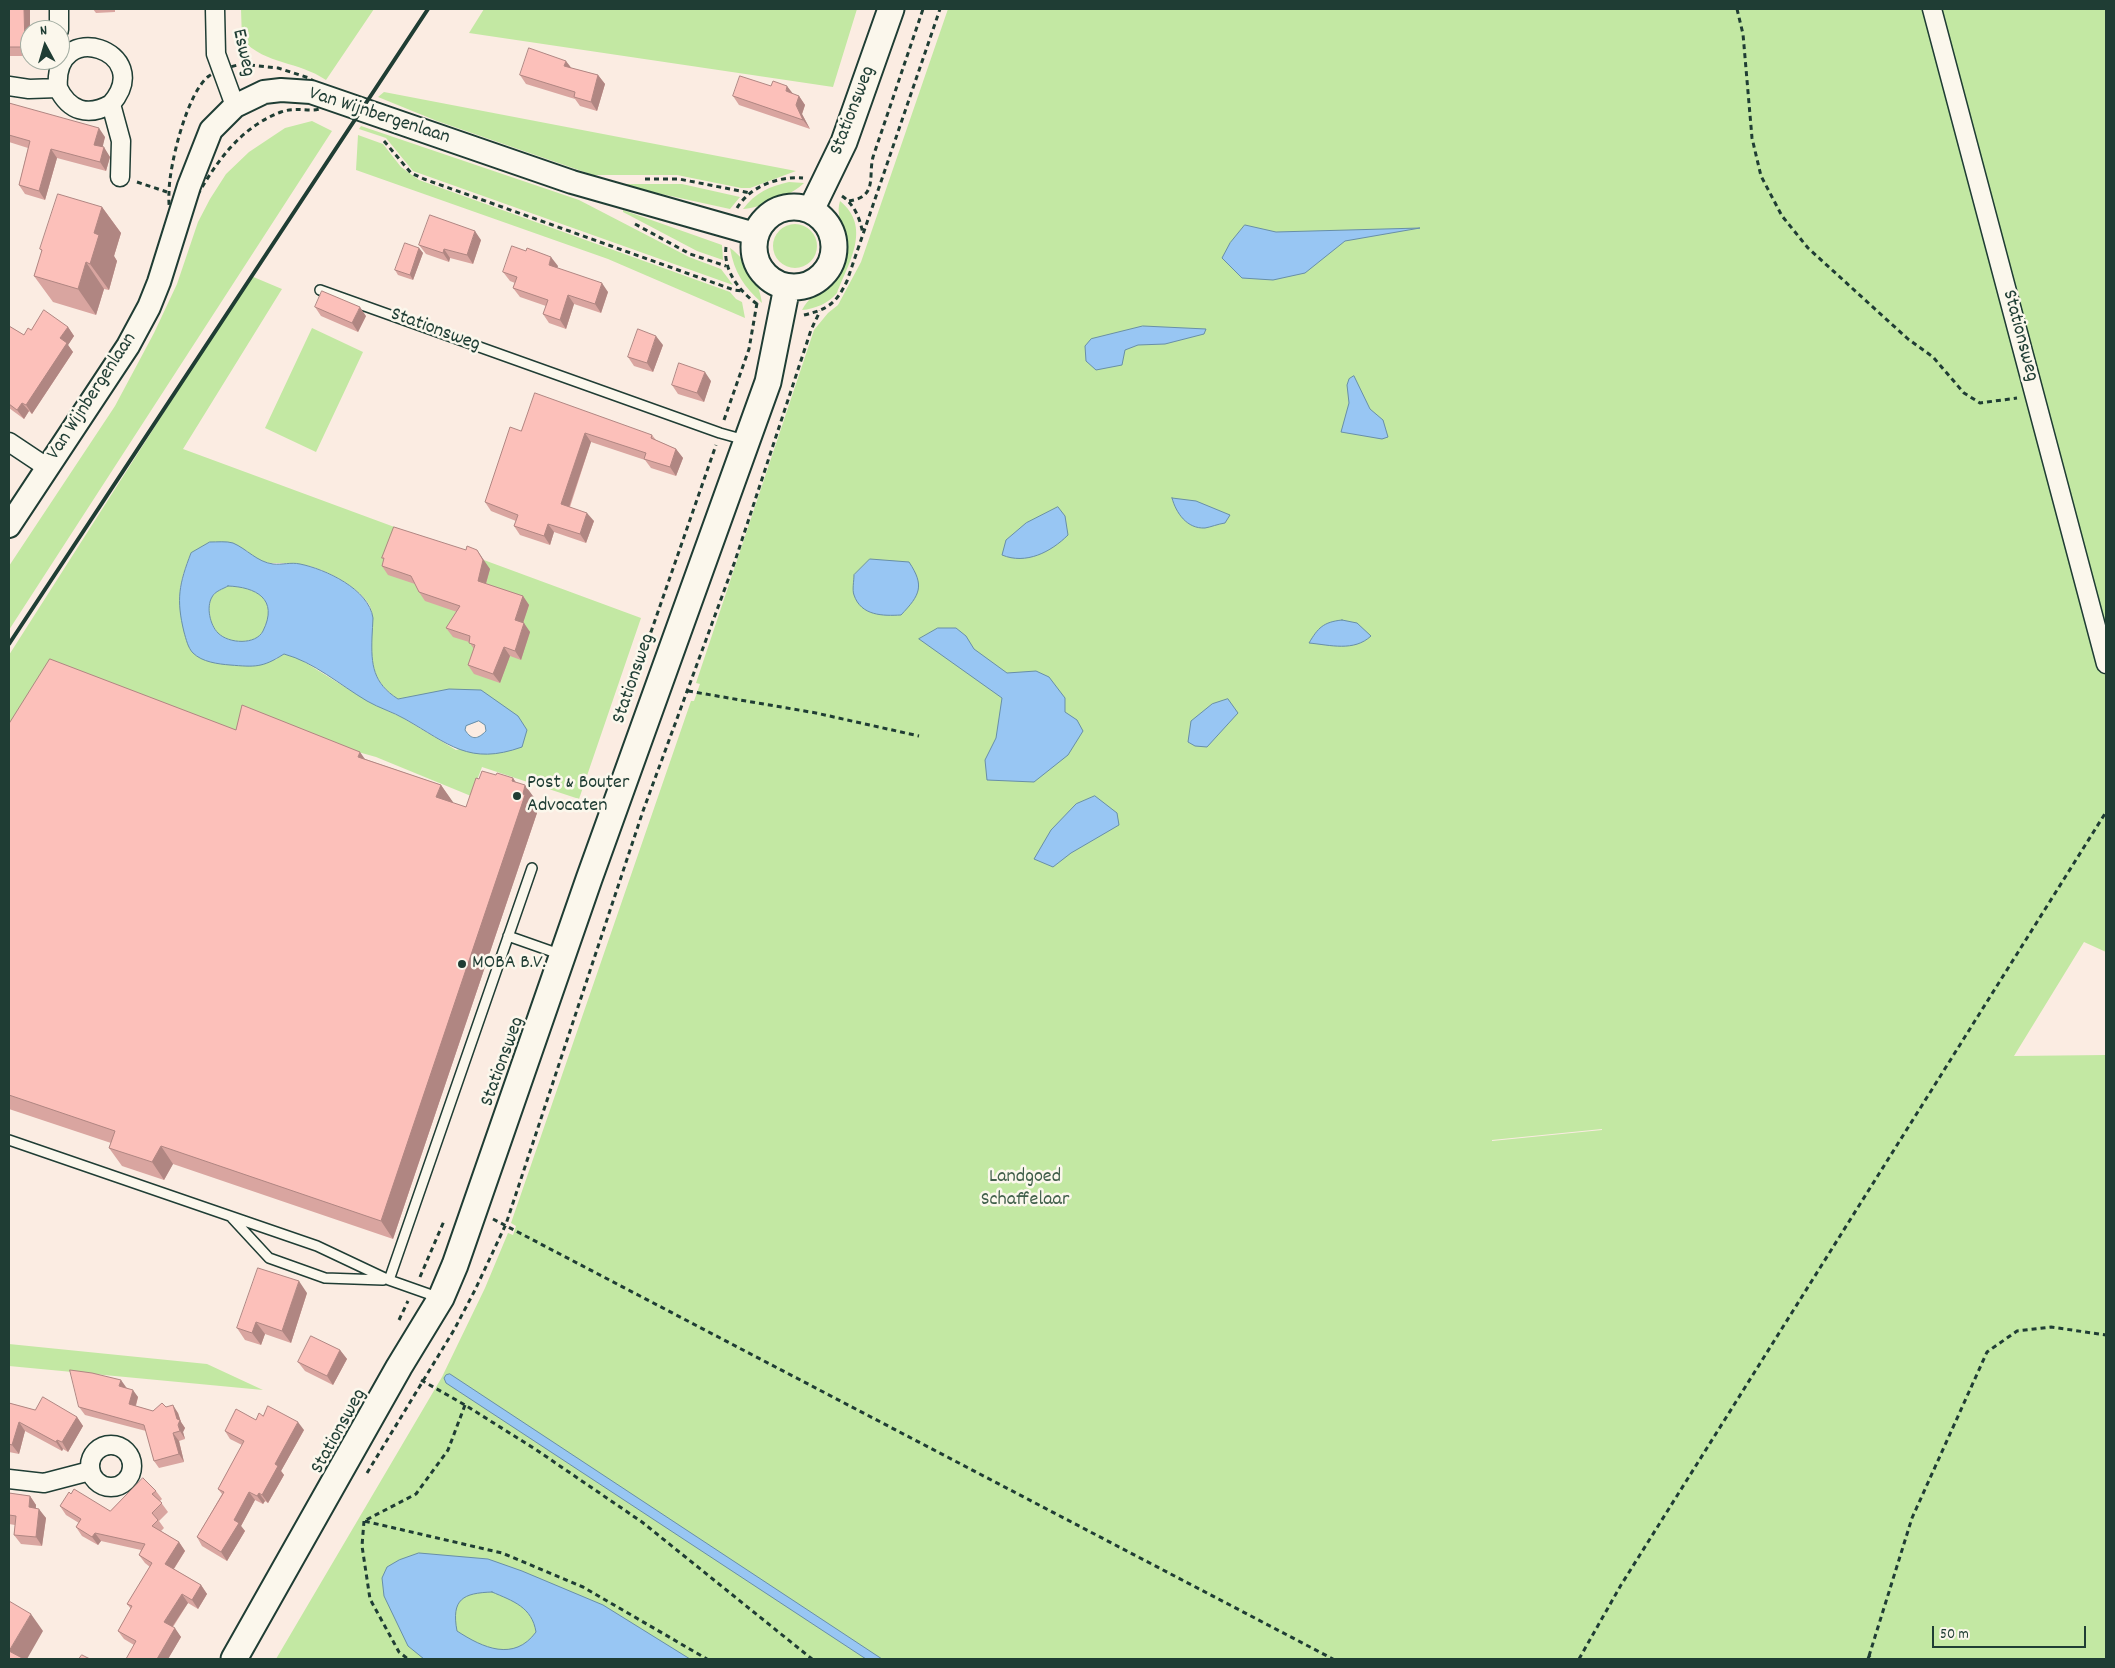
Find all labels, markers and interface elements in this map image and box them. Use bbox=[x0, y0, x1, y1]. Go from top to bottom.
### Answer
north arrow bbox=[20, 20, 70, 70]
text: N bbox=[39, 21, 48, 41]
street label: Esweg bbox=[225, 27, 259, 79]
street label: Stationsweg bbox=[826, 63, 882, 159]
street label: Van Wijnbergenlaan bbox=[305, 83, 453, 151]
street label: Stationsweg bbox=[1995, 288, 2043, 384]
street label: Stationsweg bbox=[387, 304, 483, 358]
street label: Van Wijnbergenlaan bbox=[43, 329, 143, 465]
street label: Stationsweg bbox=[608, 631, 662, 727]
place label: Post & Bouter Advocaten bbox=[527, 772, 629, 819]
marker: Post & Bouter Advocaten bbox=[511, 790, 523, 802]
place label: MOBA B.V. bbox=[472, 952, 546, 976]
marker: MOBA B.V. bbox=[456, 958, 468, 970]
street label: Stationsweg bbox=[477, 1014, 531, 1110]
park label: Landgoed Schaffelaar bbox=[981, 1166, 1069, 1213]
street label: Stationsweg bbox=[307, 1385, 373, 1479]
scale bar bbox=[1935, 1616, 2089, 1648]
text: 50 m bbox=[1940, 1624, 1969, 1646]

